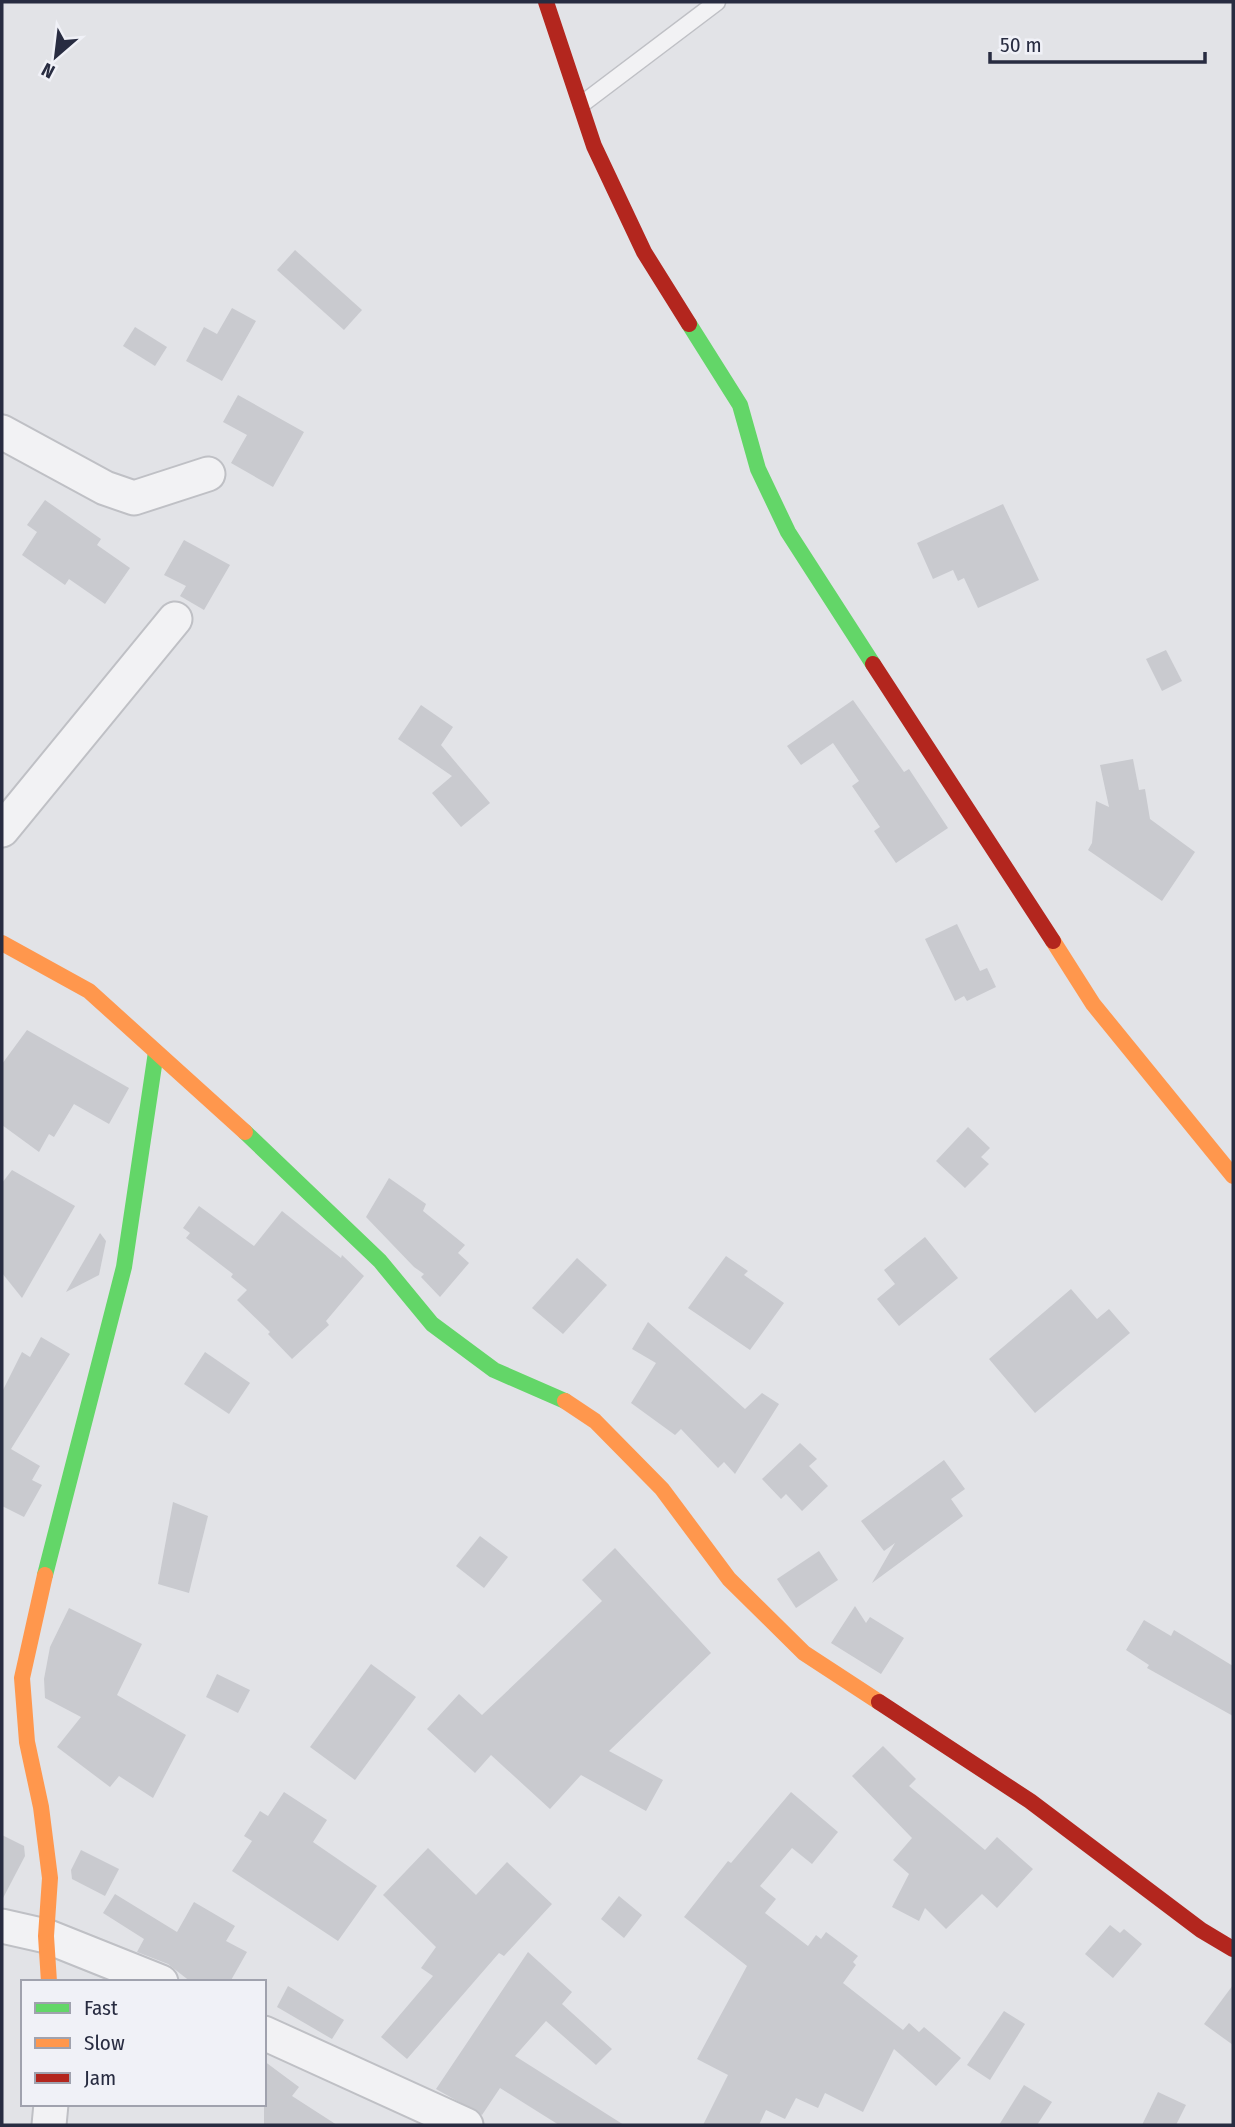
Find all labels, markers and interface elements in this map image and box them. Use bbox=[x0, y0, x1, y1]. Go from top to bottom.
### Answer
north arrow bbox=[21, 21, 91, 91]
scale bar bbox=[990, 21, 1205, 65]
text: 50 m bbox=[1000, 32, 1042, 58]
text: N bbox=[38, 58, 59, 83]
legend bbox=[21, 1980, 266, 2106]
text: Fast bbox=[84, 1995, 118, 2021]
text: Slow bbox=[84, 2030, 125, 2056]
text: Jam bbox=[84, 2065, 116, 2091]

